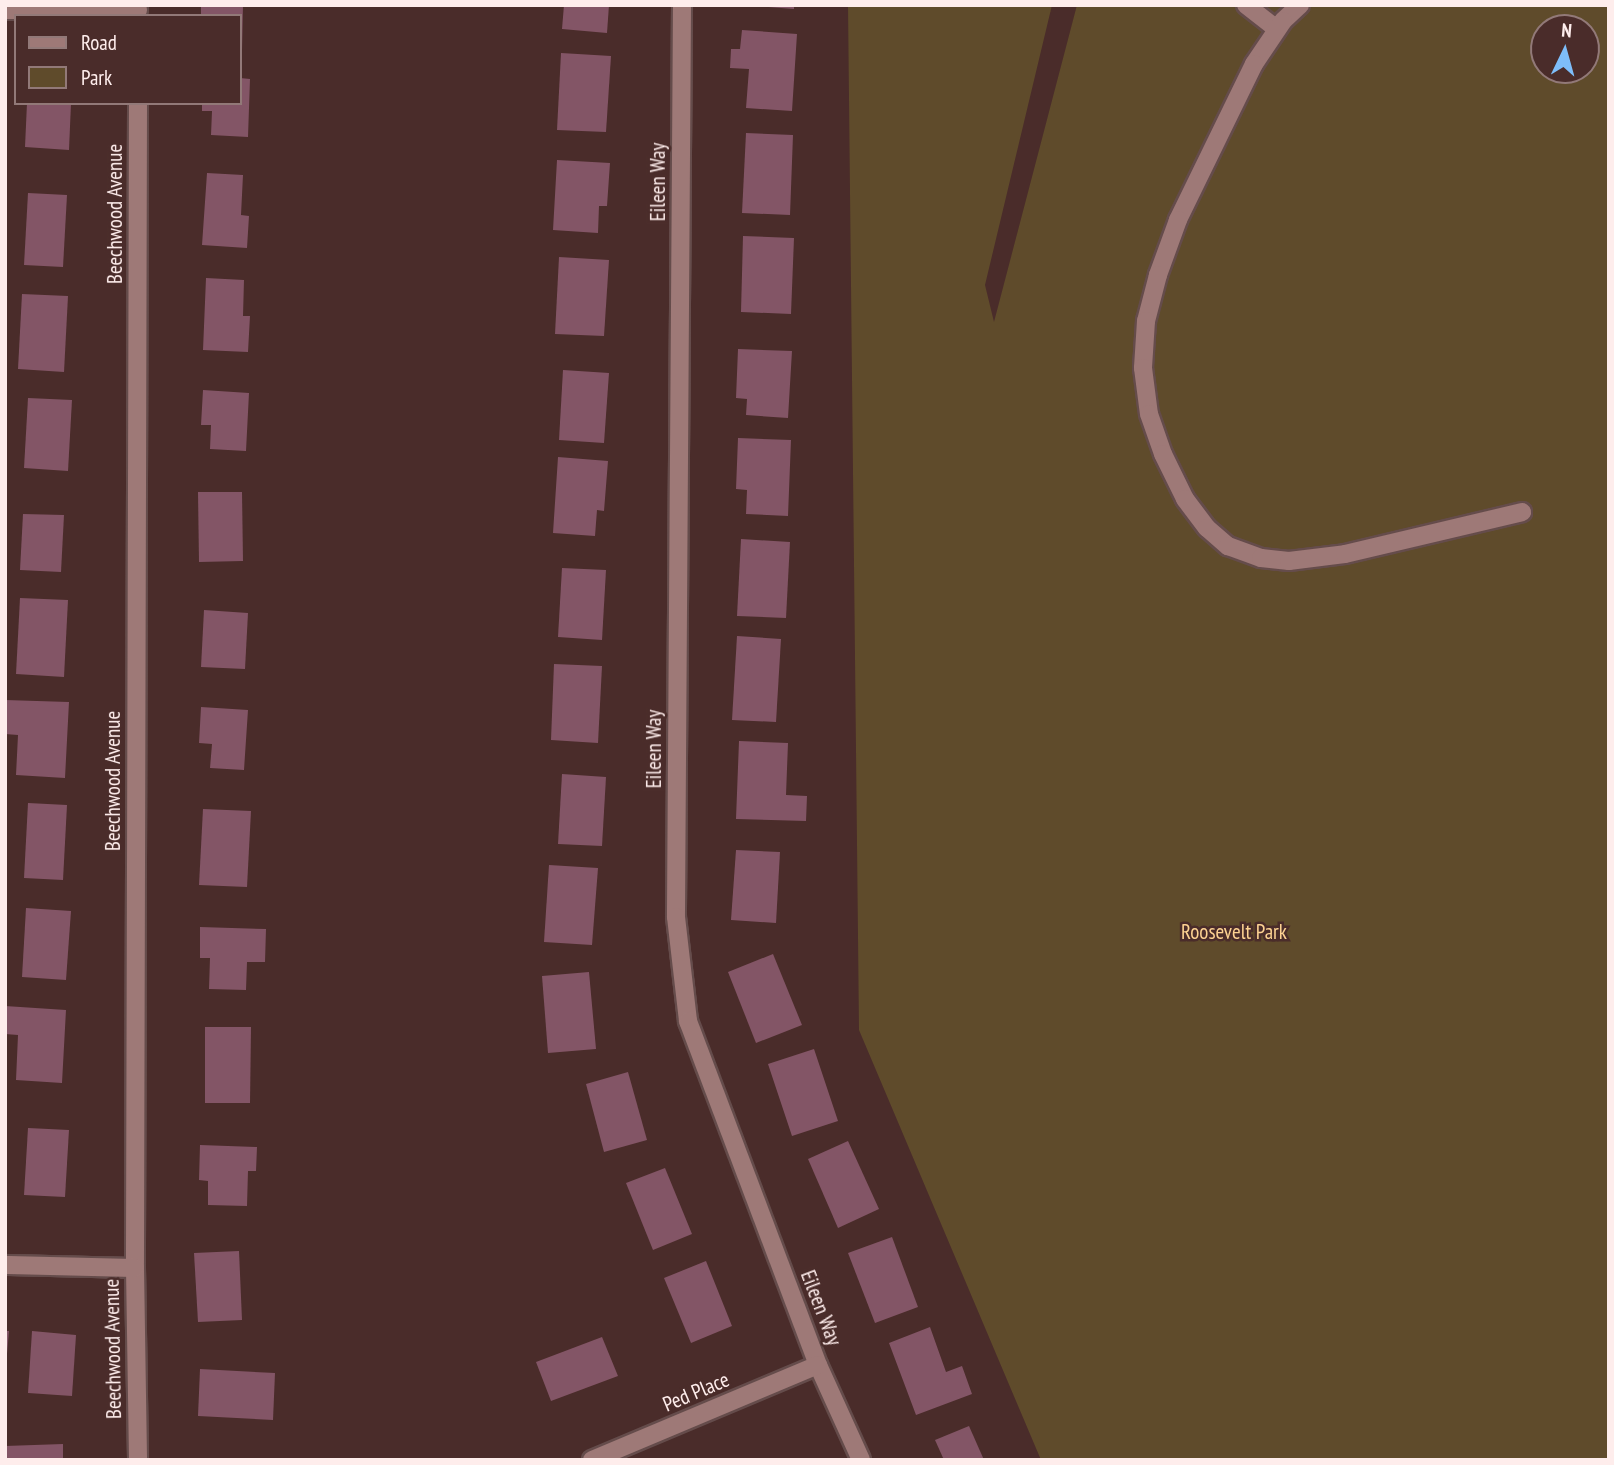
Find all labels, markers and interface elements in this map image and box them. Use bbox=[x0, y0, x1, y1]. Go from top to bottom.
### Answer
legend bbox=[14, 14, 242, 105]
north arrow bbox=[1530, 14, 1600, 84]
text: N bbox=[1560, 18, 1573, 42]
text: Road bbox=[81, 29, 117, 56]
text: Park bbox=[81, 64, 112, 91]
street label: Eileen Way bbox=[645, 142, 671, 222]
street label: Beechwood Avenue bbox=[102, 144, 128, 284]
street label: Eileen Way bbox=[641, 709, 667, 789]
street label: Beechwood Avenue bbox=[100, 711, 126, 851]
park label: Roosevelt Park bbox=[1181, 919, 1287, 945]
street label: Eileen Way bbox=[795, 1267, 847, 1349]
street label: Beechwood Avenue bbox=[99, 1278, 127, 1420]
street label: Ped Place bbox=[659, 1367, 733, 1417]

